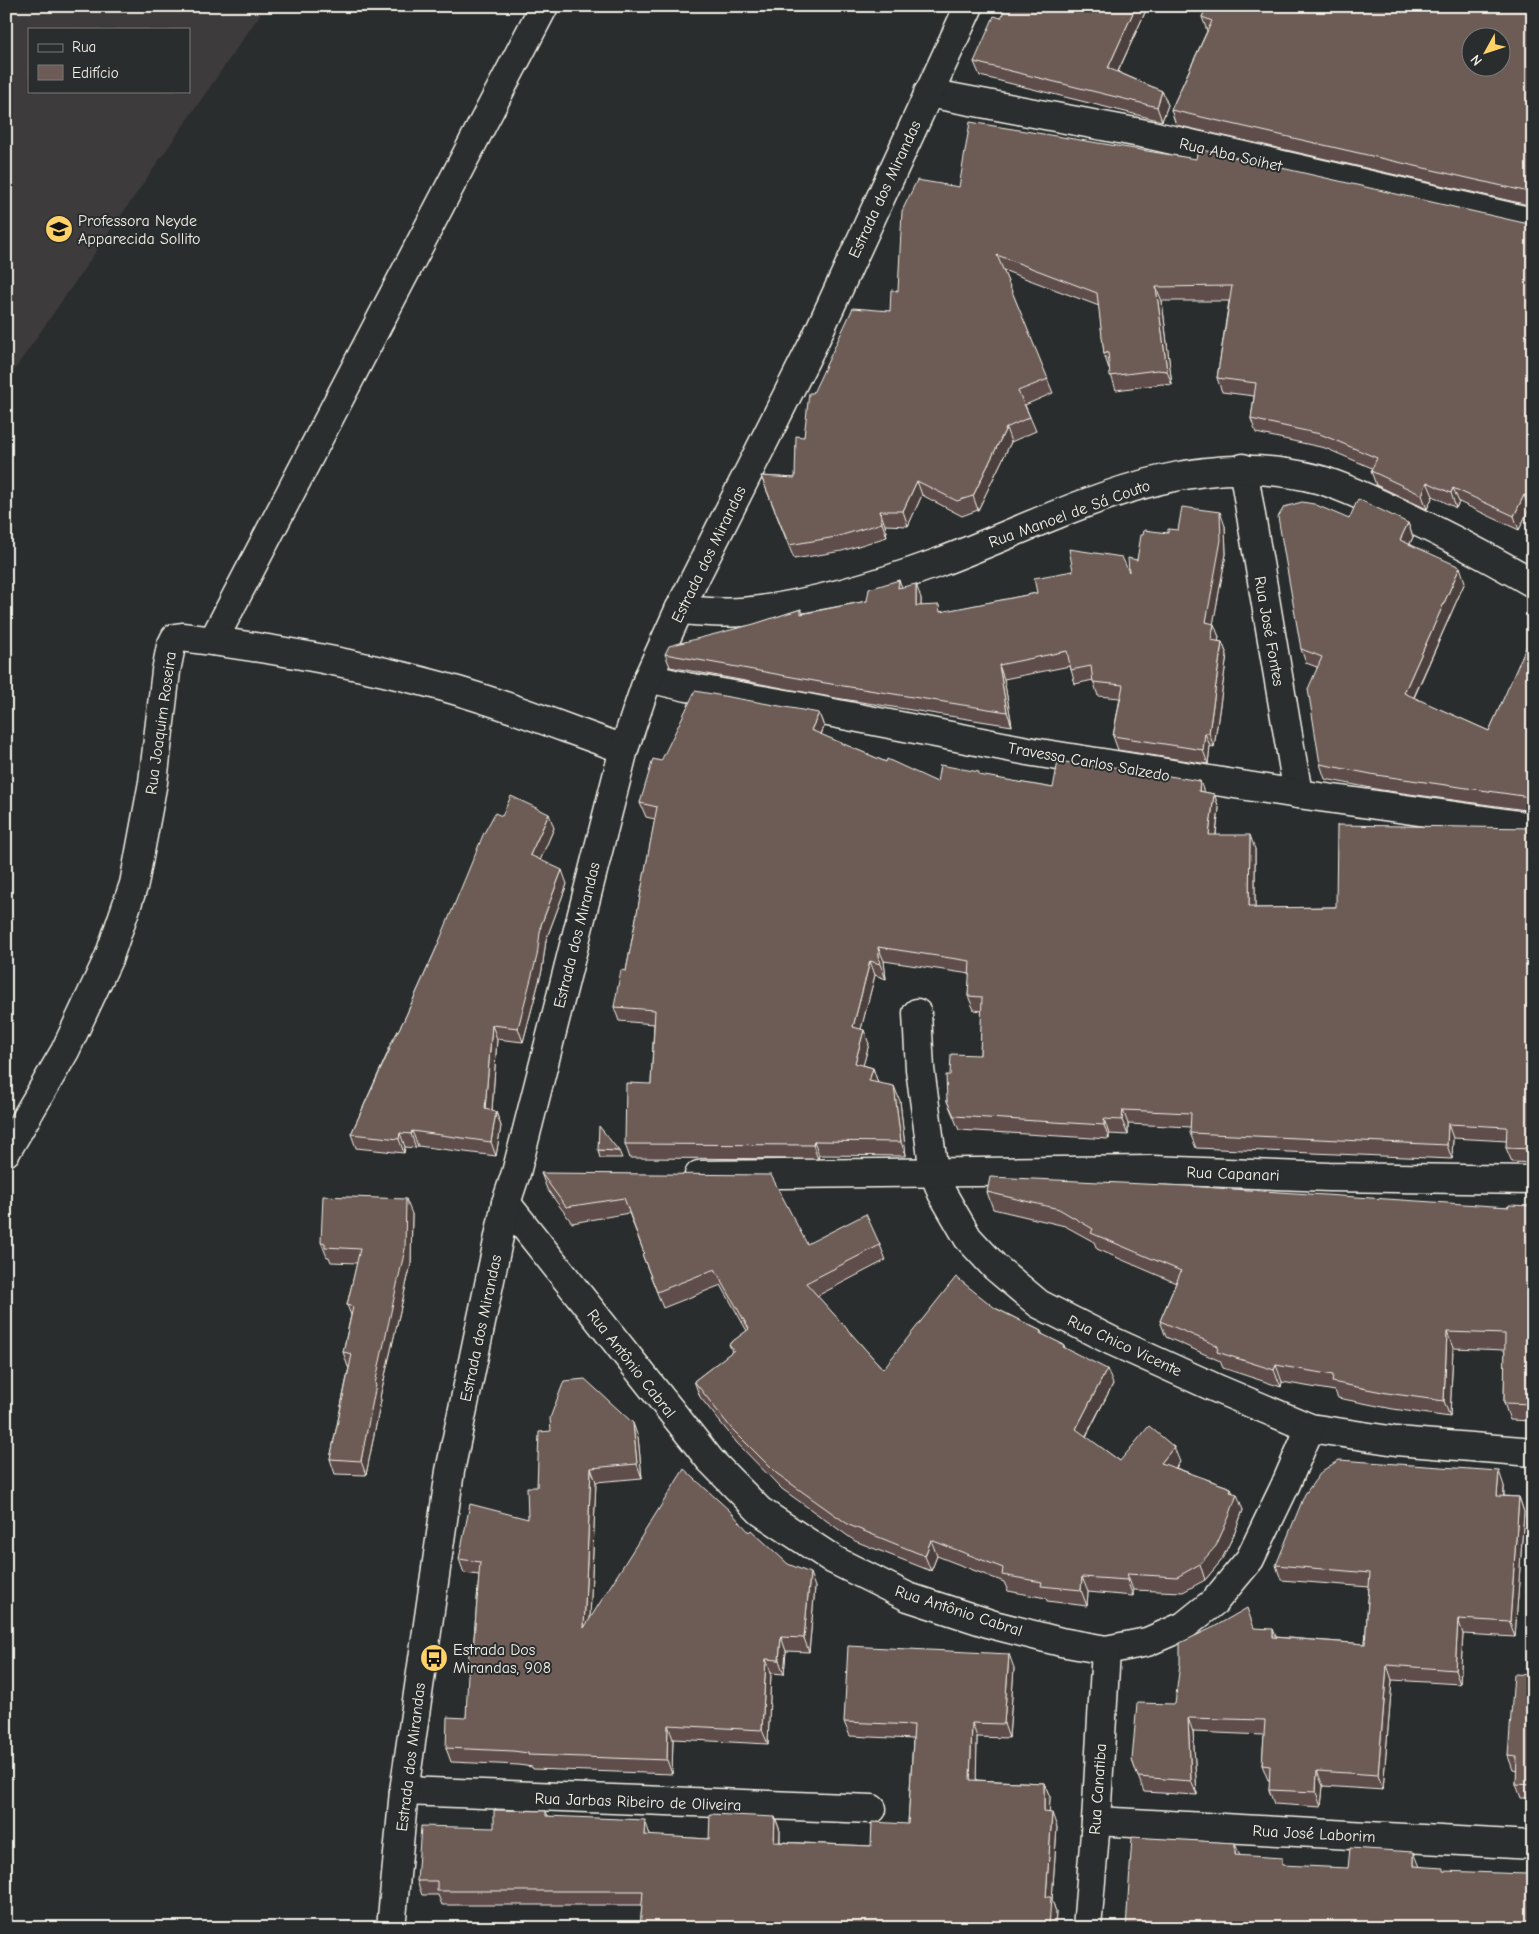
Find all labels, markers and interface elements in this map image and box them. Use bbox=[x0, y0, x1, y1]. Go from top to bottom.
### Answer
legend bbox=[28, 28, 190, 92]
north arrow bbox=[1462, 28, 1512, 78]
text: Rua bbox=[72, 38, 96, 56]
text: N bbox=[1467, 51, 1486, 69]
text: Edifício bbox=[72, 64, 119, 82]
street label: Estrada dos Mirandas bbox=[845, 117, 925, 261]
street label: Rua Aba Soihet bbox=[1178, 134, 1284, 176]
place label: Professora Neyde Apparecida Sollito bbox=[78, 212, 201, 248]
school or university icon: Professora Neyde Apparecida Sollito bbox=[44, 214, 74, 244]
street label: Rua Manoel de Sá Couto bbox=[986, 476, 1153, 552]
street label: Estrada dos Mirandas bbox=[668, 483, 750, 626]
street label: Rua José Fontes bbox=[1250, 575, 1288, 688]
street label: Rua Joaquim Roseira bbox=[142, 650, 180, 796]
street label: Travessa Carlos Salzedo bbox=[1006, 739, 1171, 785]
street label: Estrada dos Mirandas bbox=[550, 860, 604, 1010]
street label: Rua Capanari bbox=[1186, 1163, 1280, 1185]
street label: Estrada dos Mirandas bbox=[457, 1253, 505, 1403]
street label: Rua Antônio Cabral bbox=[583, 1306, 679, 1421]
street label: Rua Chico Vicente bbox=[1065, 1312, 1184, 1380]
street label: Rua Antônio Cabral bbox=[893, 1582, 1025, 1640]
place label: Estrada Dos Mirandas, 908 bbox=[453, 1641, 551, 1677]
bus stop icon: Estrada Dos Mirandas, 908 bbox=[419, 1643, 449, 1673]
street label: Estrada dos Mirandas bbox=[393, 1681, 429, 1833]
street label: Rua Canatiba bbox=[1086, 1743, 1110, 1835]
street label: Rua Jarbas Ribeiro de Oliveira bbox=[534, 1789, 742, 1815]
street label: Rua José Laborim bbox=[1252, 1822, 1376, 1846]

